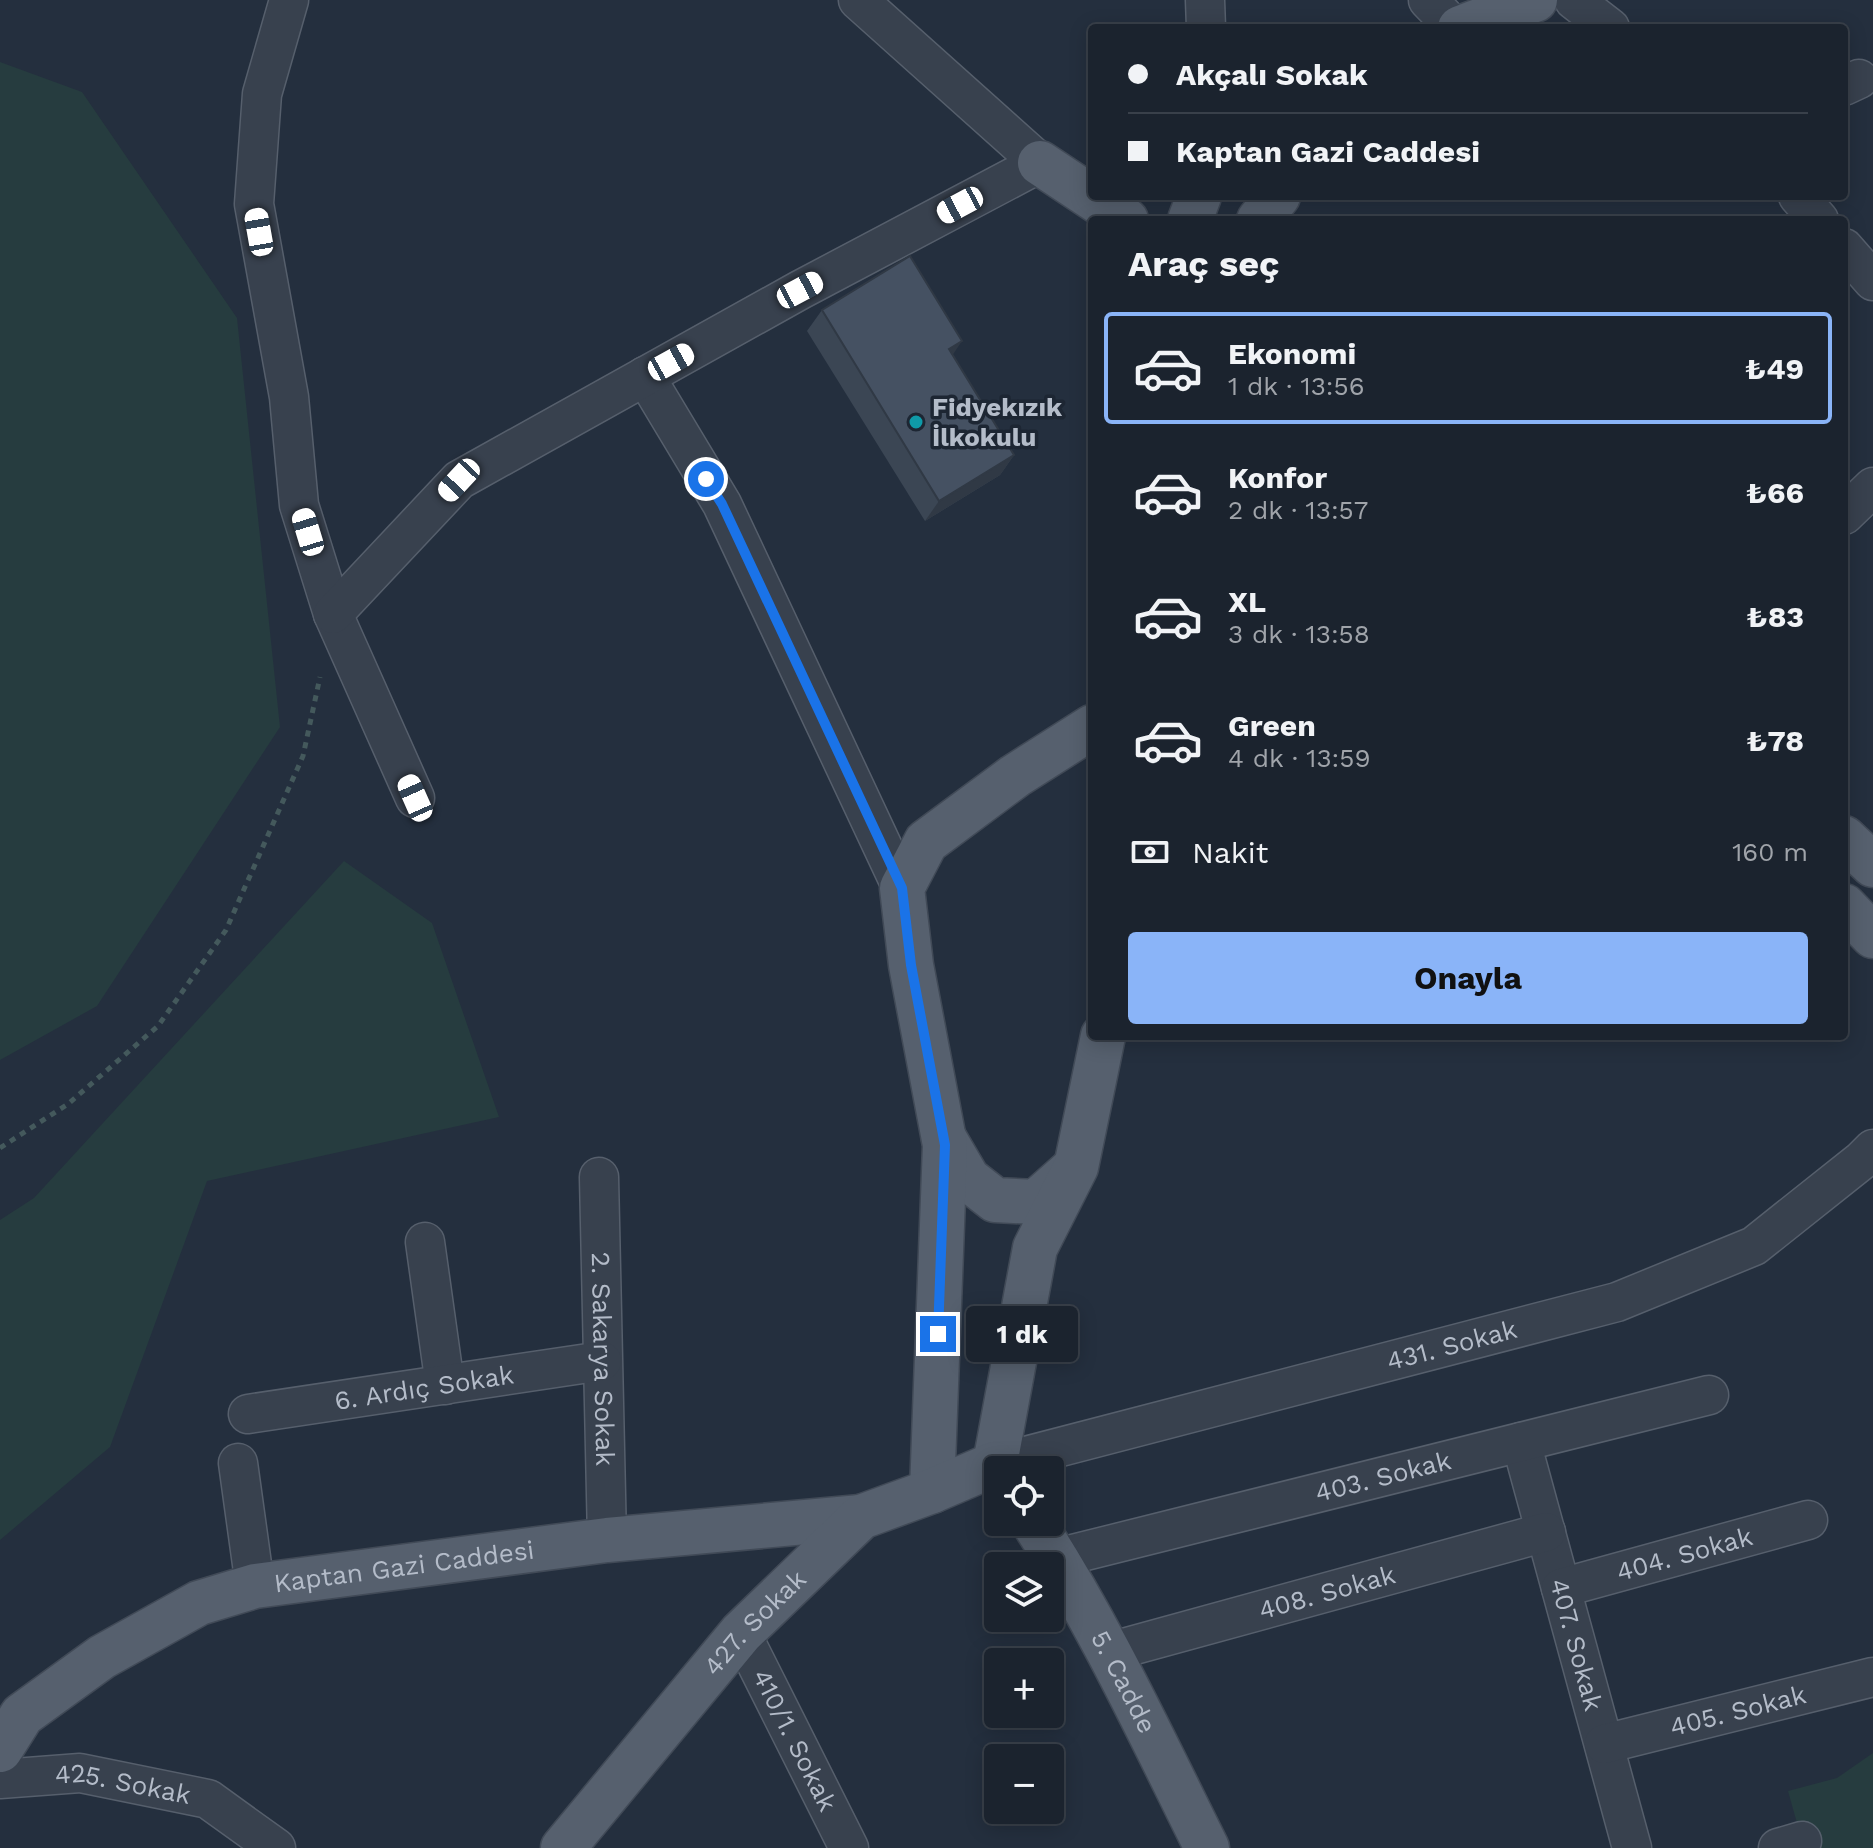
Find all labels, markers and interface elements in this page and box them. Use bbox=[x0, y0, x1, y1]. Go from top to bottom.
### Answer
text: Akçalı Sokak bbox=[1176, 57, 1368, 92]
text: Kaptan Gazi Caddesi bbox=[1176, 134, 1480, 169]
car bbox=[933, 183, 987, 227]
car bbox=[243, 206, 275, 258]
text: Araç seç bbox=[1128, 243, 1279, 285]
car bbox=[773, 268, 827, 312]
icon: car bbox=[1132, 332, 1204, 404]
text: Ekonomi bbox=[1228, 336, 1356, 371]
car bbox=[644, 340, 698, 384]
text: ₺49 bbox=[1745, 351, 1804, 386]
text: 1 dk · 13:56 bbox=[1228, 371, 1365, 401]
place label: Fidyekızık İlkokulu bbox=[932, 392, 1063, 452]
marker: Fidyekızık İlkokulu bbox=[907, 413, 925, 431]
car bbox=[434, 454, 484, 506]
icon: car bbox=[1132, 456, 1204, 528]
text: Konfor bbox=[1228, 460, 1327, 495]
route start bbox=[688, 461, 724, 497]
text: ₺66 bbox=[1746, 475, 1804, 510]
text: 2 dk · 13:57 bbox=[1228, 495, 1368, 525]
car bbox=[290, 506, 326, 558]
icon: car bbox=[1132, 580, 1204, 652]
text: XL bbox=[1228, 584, 1266, 619]
text: ₺83 bbox=[1746, 599, 1804, 634]
text: 3 dk · 13:58 bbox=[1228, 619, 1370, 649]
icon: car bbox=[1132, 704, 1204, 776]
text: Green bbox=[1228, 708, 1316, 743]
text: ₺78 bbox=[1746, 723, 1804, 758]
text: 4 dk · 13:59 bbox=[1228, 743, 1370, 773]
car bbox=[394, 771, 436, 825]
icon: cash bbox=[1128, 830, 1172, 874]
text: Nakit bbox=[1192, 835, 1268, 870]
text: 160 m bbox=[1732, 837, 1808, 867]
button: Onayla bbox=[1128, 932, 1808, 1024]
street label: 2. Sakarya Sokak bbox=[586, 1252, 620, 1467]
callout: 1 dk bbox=[966, 1306, 1078, 1362]
street label: 431. Sokak bbox=[1384, 1314, 1520, 1376]
route end bbox=[920, 1316, 956, 1352]
text: 1 dk bbox=[996, 1319, 1048, 1349]
street label: 6. Ardıç Sokak bbox=[332, 1359, 516, 1416]
street label: 403. Sokak bbox=[1312, 1445, 1454, 1508]
map controls bbox=[984, 1456, 1064, 1824]
button: locate bbox=[984, 1456, 1064, 1536]
street label: 404. Sokak bbox=[1613, 1521, 1756, 1587]
street label: Kaptan Gazi Caddesi bbox=[272, 1535, 536, 1598]
button: layers bbox=[984, 1552, 1064, 1632]
street label: 408. Sokak bbox=[1255, 1559, 1399, 1625]
street label: 427. Sokak bbox=[697, 1564, 812, 1681]
street label: 407. Sokak bbox=[1544, 1575, 1609, 1714]
street label: 5. Cadde bbox=[1085, 1625, 1163, 1738]
button: + bbox=[984, 1648, 1064, 1728]
street label: 410/1. Sokak bbox=[747, 1664, 843, 1816]
street label: 405. Sokak bbox=[1667, 1679, 1809, 1742]
button: − bbox=[984, 1744, 1064, 1824]
street label: 425. Sokak bbox=[54, 1758, 194, 1810]

